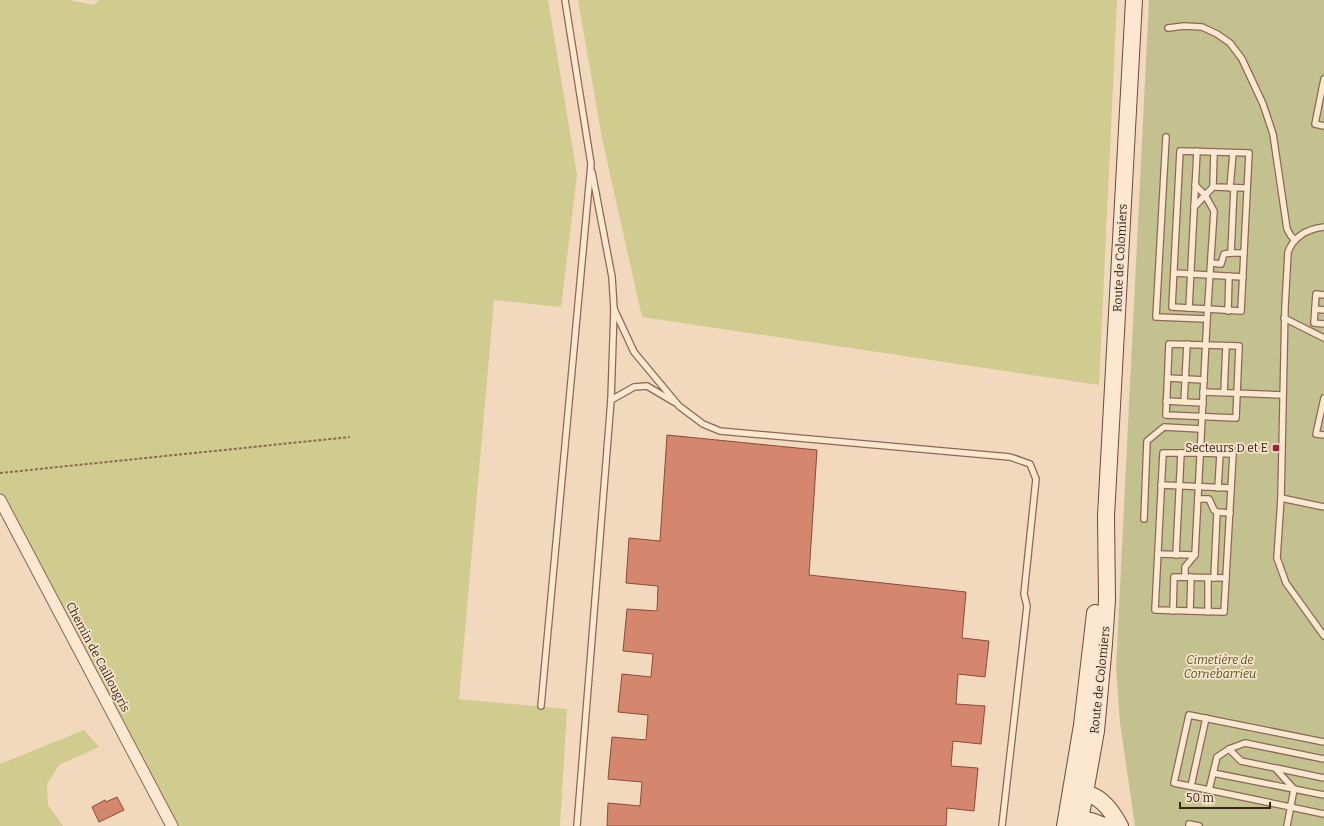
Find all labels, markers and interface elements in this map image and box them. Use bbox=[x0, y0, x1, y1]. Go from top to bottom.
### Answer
street label: Route de Colomiers bbox=[1110, 203, 1130, 312]
place label: Secteurs D et E bbox=[1185, 441, 1268, 455]
marker: Secteurs D et E bbox=[1271, 443, 1281, 453]
street label: Chemin de Caillougris bbox=[63, 600, 133, 715]
street label: Route de Colomiers bbox=[1087, 625, 1113, 735]
park label: Cimetière de Cornebarrieu bbox=[1184, 653, 1256, 681]
scale bar bbox=[1180, 784, 1270, 810]
text: 50 m bbox=[1186, 791, 1215, 805]

